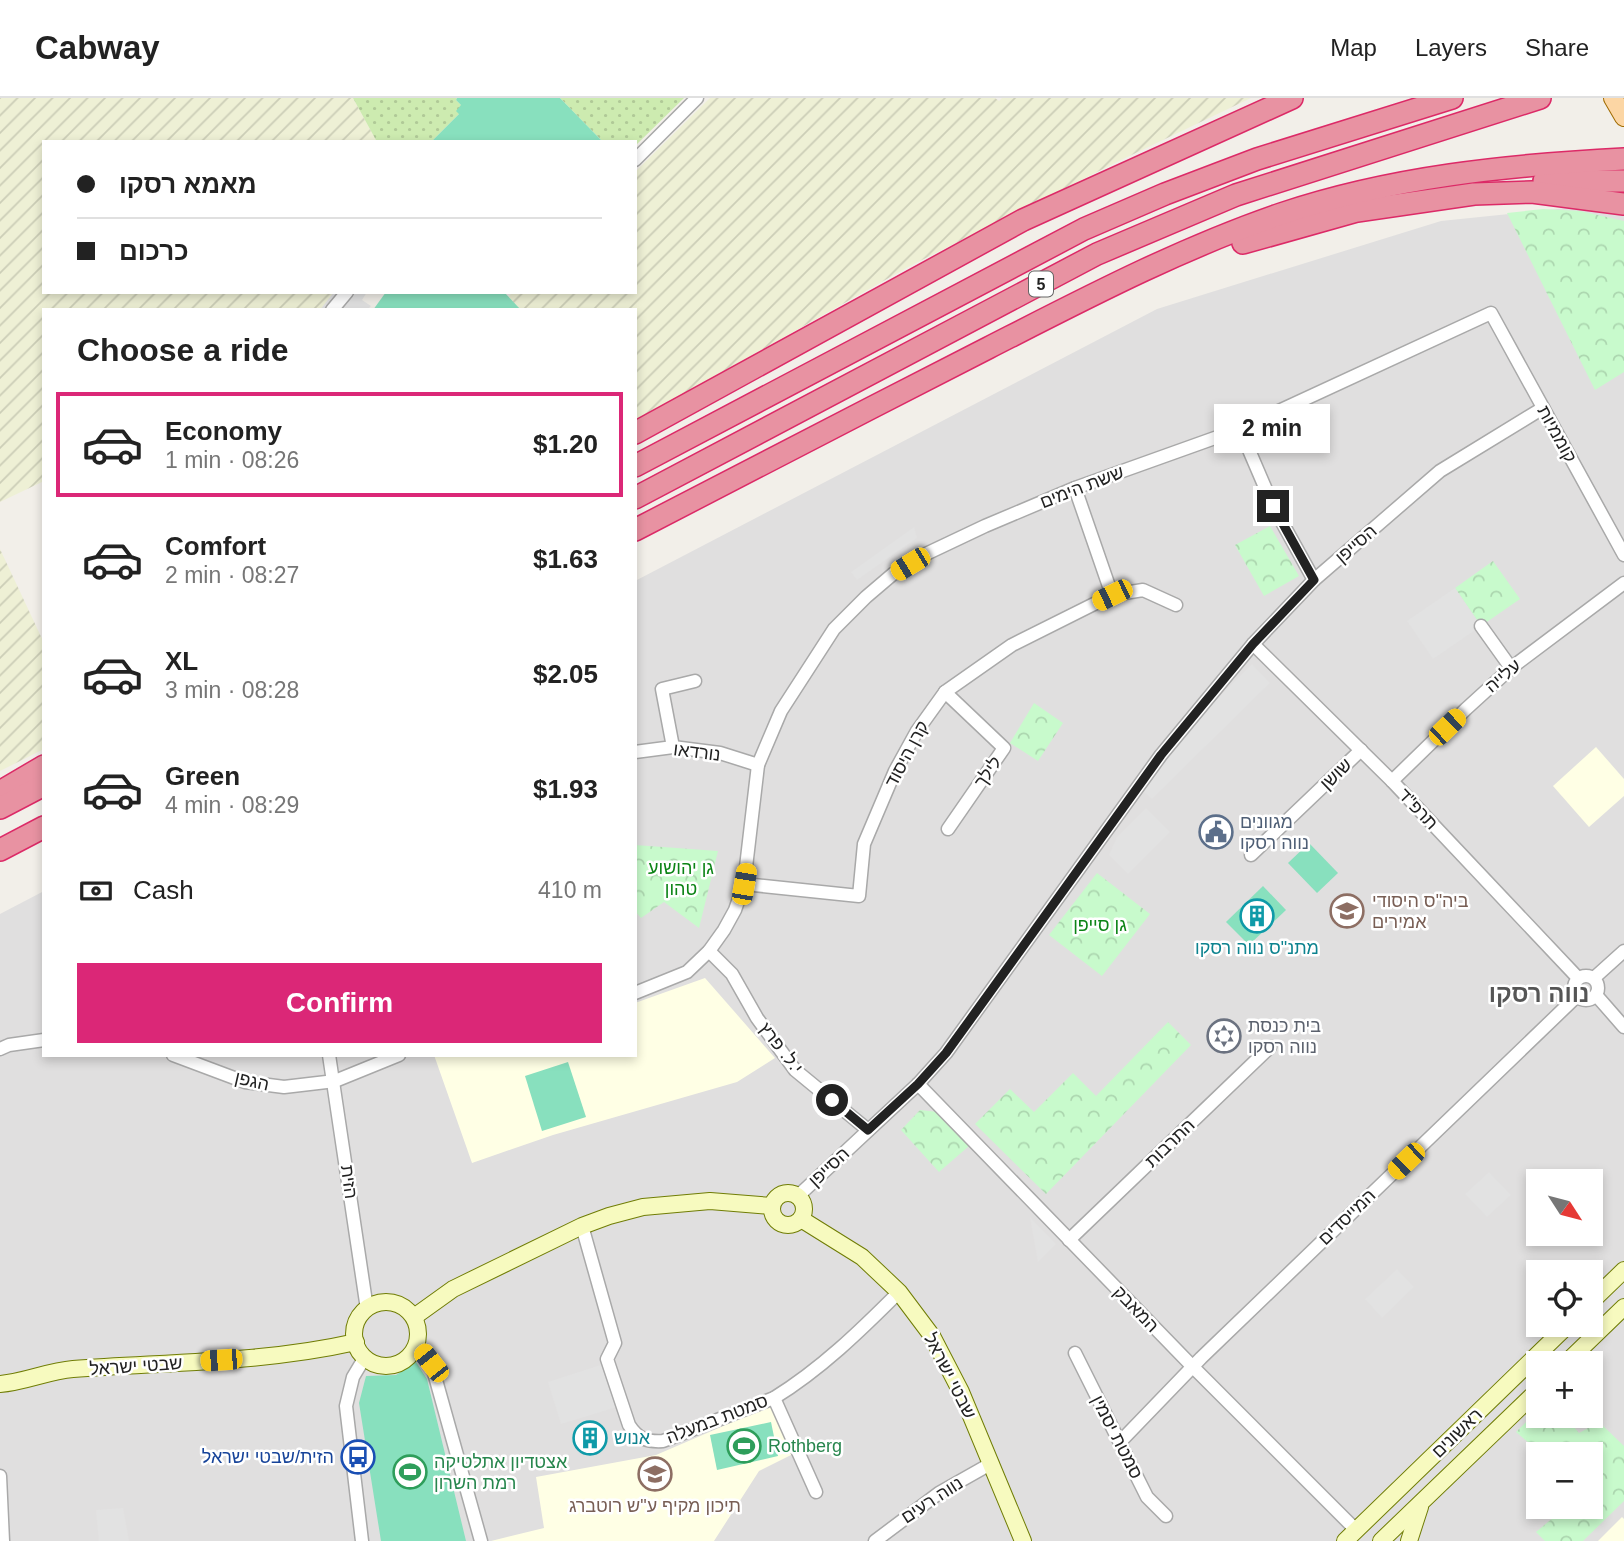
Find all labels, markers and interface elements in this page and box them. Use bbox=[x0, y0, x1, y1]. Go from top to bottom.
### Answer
text: Cabway bbox=[35, 29, 160, 66]
text: Map bbox=[1330, 34, 1377, 61]
text: Layers bbox=[1415, 34, 1487, 61]
text: Share bbox=[1525, 34, 1589, 61]
text: מאמא רסקו bbox=[119, 169, 257, 199]
text: כרכום bbox=[119, 236, 189, 266]
road number: 5 bbox=[1029, 272, 1053, 296]
text: Choose a ride bbox=[77, 332, 289, 368]
street label: קוממיות bbox=[1533, 402, 1581, 466]
callout: 2 min bbox=[1215, 404, 1331, 454]
icon: car bbox=[81, 413, 144, 476]
text: 2 min bbox=[1242, 415, 1302, 441]
text: Economy bbox=[165, 416, 282, 446]
text: $1.20 bbox=[533, 429, 598, 459]
text: 1 min · 08:26 bbox=[165, 447, 299, 473]
street label: ששת הימים bbox=[1037, 462, 1127, 512]
route end bbox=[1257, 490, 1289, 522]
street label: הסייפן bbox=[1331, 521, 1381, 567]
icon: car bbox=[81, 528, 144, 591]
text: Comfort bbox=[165, 531, 266, 561]
text: $1.63 bbox=[533, 544, 598, 574]
car bbox=[887, 544, 934, 584]
text: 2 min · 08:27 bbox=[165, 562, 299, 588]
car bbox=[1089, 576, 1136, 614]
icon: car bbox=[81, 643, 144, 706]
text: XL bbox=[165, 646, 198, 676]
street label: עלייה bbox=[1481, 655, 1525, 697]
text: $2.05 bbox=[533, 659, 598, 689]
text: 3 min · 08:28 bbox=[165, 677, 299, 703]
car bbox=[1425, 705, 1470, 749]
street label: קרן היסוד bbox=[881, 717, 933, 791]
street label: נורדאו bbox=[672, 739, 722, 765]
street label: לילך bbox=[970, 753, 1006, 791]
street label: שושן bbox=[1316, 754, 1356, 794]
icon: car bbox=[81, 758, 144, 821]
text: Green bbox=[165, 761, 240, 791]
text: $1.93 bbox=[533, 774, 598, 804]
street label: תרפ"ד bbox=[1394, 784, 1442, 834]
text: 4 min · 08:29 bbox=[165, 792, 299, 818]
place label: מגוונים נווה רסקו bbox=[1240, 812, 1309, 853]
public building icon: מגוונים נווה רסקו bbox=[1197, 813, 1235, 851]
park label: גן יהושוע טהון bbox=[648, 858, 714, 899]
car bbox=[731, 861, 758, 907]
icon: cash bbox=[77, 872, 115, 910]
text: Cash bbox=[133, 875, 194, 905]
text: 410 m bbox=[538, 877, 602, 903]
place label: ביה"ס היסודי אמירים bbox=[1372, 891, 1469, 932]
school or university icon: ביה"ס היסודי אמירים bbox=[1328, 892, 1366, 930]
building icon: מתנ"ס נווה רסקו bbox=[1238, 897, 1276, 935]
park label: גן סייפן bbox=[1073, 915, 1127, 935]
place label: מתנ"ס נווה רסקו bbox=[1195, 938, 1319, 958]
button: Confirm bbox=[77, 963, 602, 1043]
district label: נווה רסקו bbox=[1489, 980, 1589, 1007]
place label: בית כנסת נווה רסקו bbox=[1248, 1016, 1321, 1057]
synagogue icon: בית כנסת נווה רסקו bbox=[1205, 1017, 1243, 1055]
street label: י.ל. פרץ bbox=[755, 1019, 807, 1077]
street label: הגפן bbox=[233, 1067, 271, 1095]
route start bbox=[816, 1084, 848, 1116]
street label: התרבות bbox=[1141, 1115, 1199, 1171]
car bbox=[1384, 1139, 1429, 1183]
street label: הסייפן bbox=[805, 1143, 853, 1191]
street label: הזית bbox=[337, 1164, 361, 1200]
north arrow bbox=[1526, 1169, 1603, 1246]
map controls bbox=[1526, 1169, 1603, 1519]
street label: המייסדים bbox=[1314, 1185, 1380, 1249]
button: locate bbox=[1526, 1260, 1603, 1337]
street label: המאבק bbox=[1109, 1282, 1163, 1336]
street label: שבטי ישראל bbox=[920, 1330, 980, 1422]
car bbox=[410, 1340, 453, 1386]
car bbox=[200, 1348, 243, 1372]
button: + bbox=[1526, 1351, 1603, 1428]
street label: שבטי ישראל bbox=[89, 1353, 183, 1379]
street label: סמטת במעלה bbox=[663, 1390, 771, 1448]
street label: סמטת יסמין bbox=[1087, 1392, 1147, 1482]
street label: ראשונים bbox=[1428, 1404, 1486, 1462]
building icon: אנוש bbox=[571, 1419, 609, 1457]
sports icon: Rothberg bbox=[725, 1427, 763, 1465]
place label: אנוש bbox=[614, 1428, 651, 1448]
place label: Rothberg bbox=[768, 1436, 842, 1456]
bus stop icon: הזית/שבטי ישראל bbox=[339, 1438, 377, 1476]
button: − bbox=[1526, 1442, 1603, 1519]
place label: הזית/שבטי ישראל bbox=[202, 1447, 334, 1467]
place label: אצטדיון אתלטיקה רמת השרון bbox=[434, 1452, 568, 1493]
sports icon: אצטדיון אתלטיקה רמת השרון bbox=[391, 1453, 429, 1491]
school or university icon: תיכון מקיף ע"ש רוטברג bbox=[636, 1455, 674, 1493]
street label: נווה רעים bbox=[897, 1473, 967, 1527]
place label: תיכון מקיף ע"ש רוטברג bbox=[569, 1496, 741, 1516]

